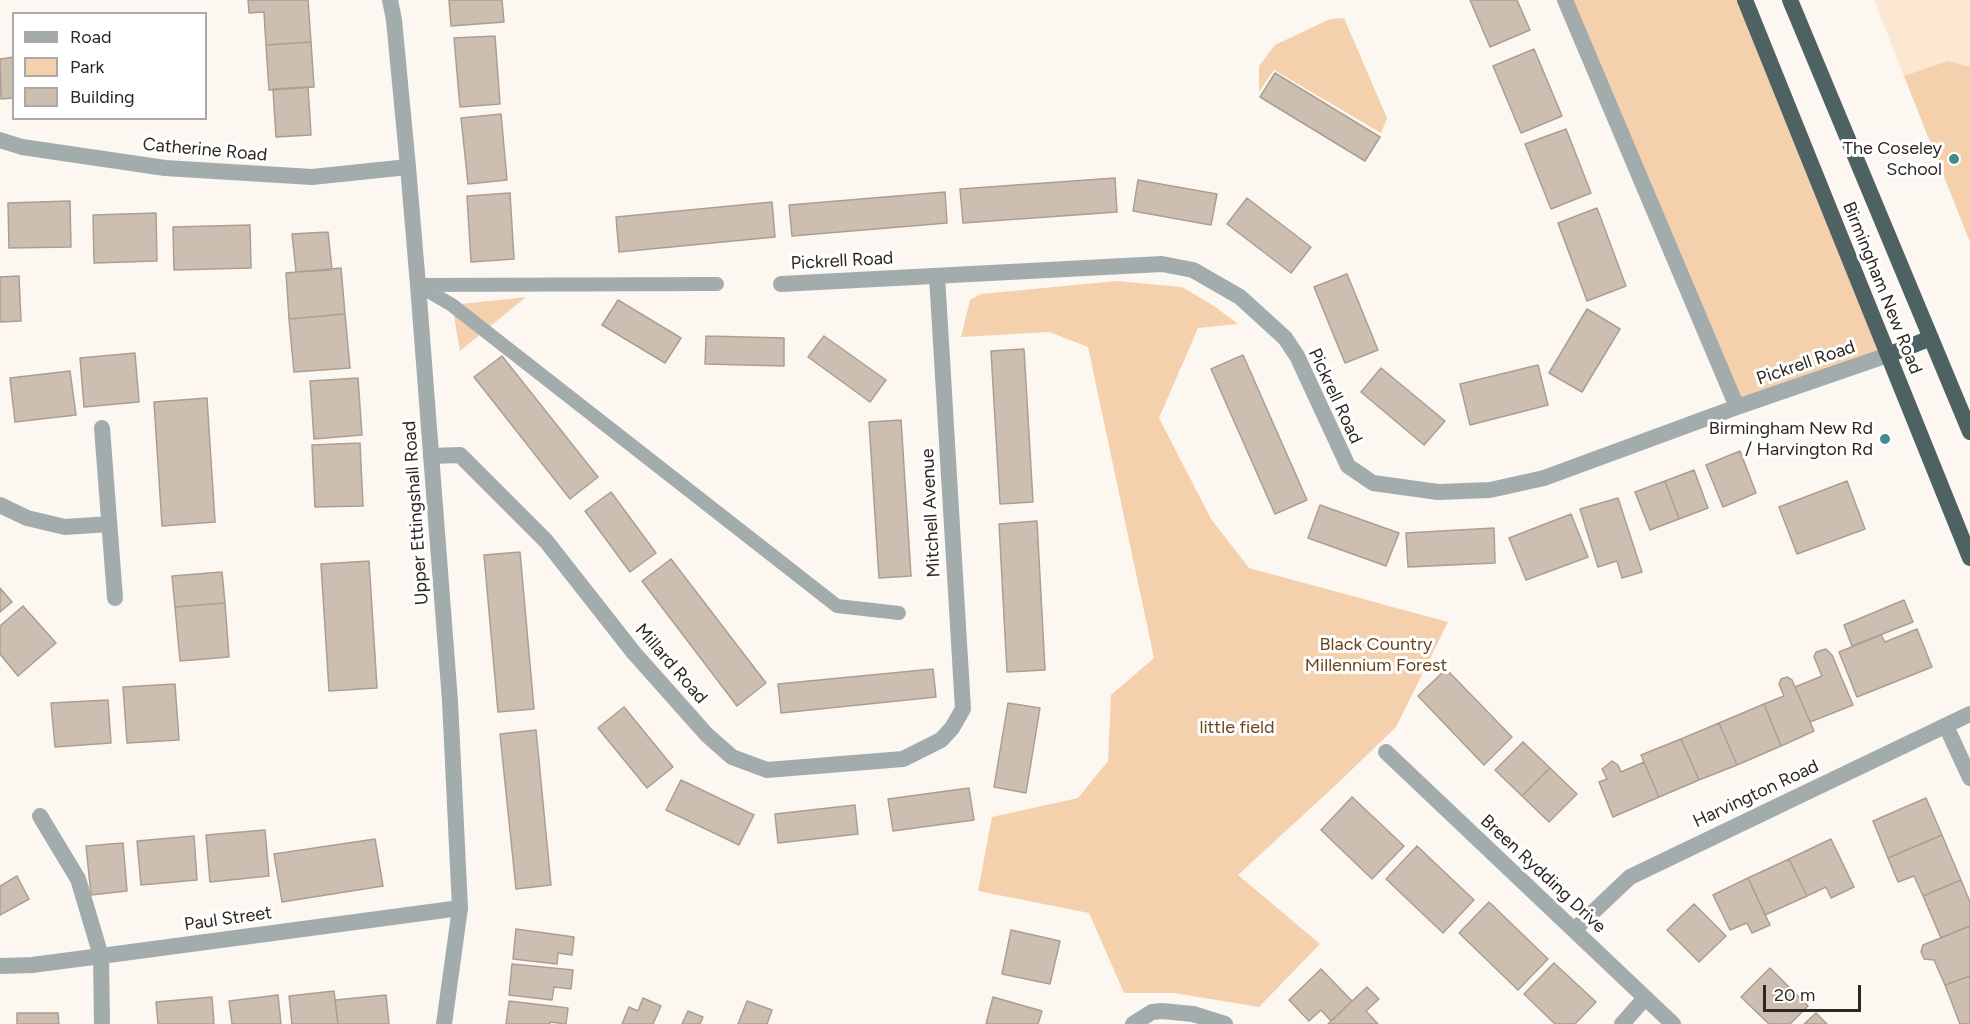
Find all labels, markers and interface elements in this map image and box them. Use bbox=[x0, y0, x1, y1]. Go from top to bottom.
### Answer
legend bbox=[12, 12, 207, 120]
text: Road bbox=[70, 26, 111, 48]
text: Park bbox=[70, 56, 104, 78]
text: Building bbox=[70, 86, 135, 108]
street label: Catherine Road bbox=[142, 134, 268, 166]
place label: The Coseley School bbox=[1843, 138, 1942, 180]
marker: The Coseley School bbox=[1947, 152, 1961, 166]
street label: Birmingham New Road bbox=[1838, 199, 1926, 377]
street label: Pickrell Road bbox=[790, 248, 894, 274]
street label: Pickrell Road bbox=[1754, 336, 1858, 390]
street label: Pickrell Road bbox=[1303, 345, 1367, 447]
place label: Birmingham New Rd / Harvington Rd bbox=[1709, 418, 1873, 460]
street label: Upper Ettingshall Road bbox=[399, 420, 433, 606]
marker: Birmingham New Rd / Harvington Rd bbox=[1878, 432, 1892, 446]
street label: Mitchell Avenue bbox=[917, 448, 945, 578]
street label: Millard Road bbox=[630, 620, 712, 708]
park label: Black Country Millennium Forest bbox=[1305, 634, 1447, 676]
park label: little field bbox=[1199, 717, 1275, 739]
street label: Harvington Road bbox=[1690, 755, 1822, 833]
street label: Breen Rydding Drive bbox=[1476, 810, 1610, 938]
street label: Paul Street bbox=[183, 902, 273, 936]
scale bar bbox=[1766, 973, 1864, 1011]
text: 20 m bbox=[1774, 984, 1815, 1006]

